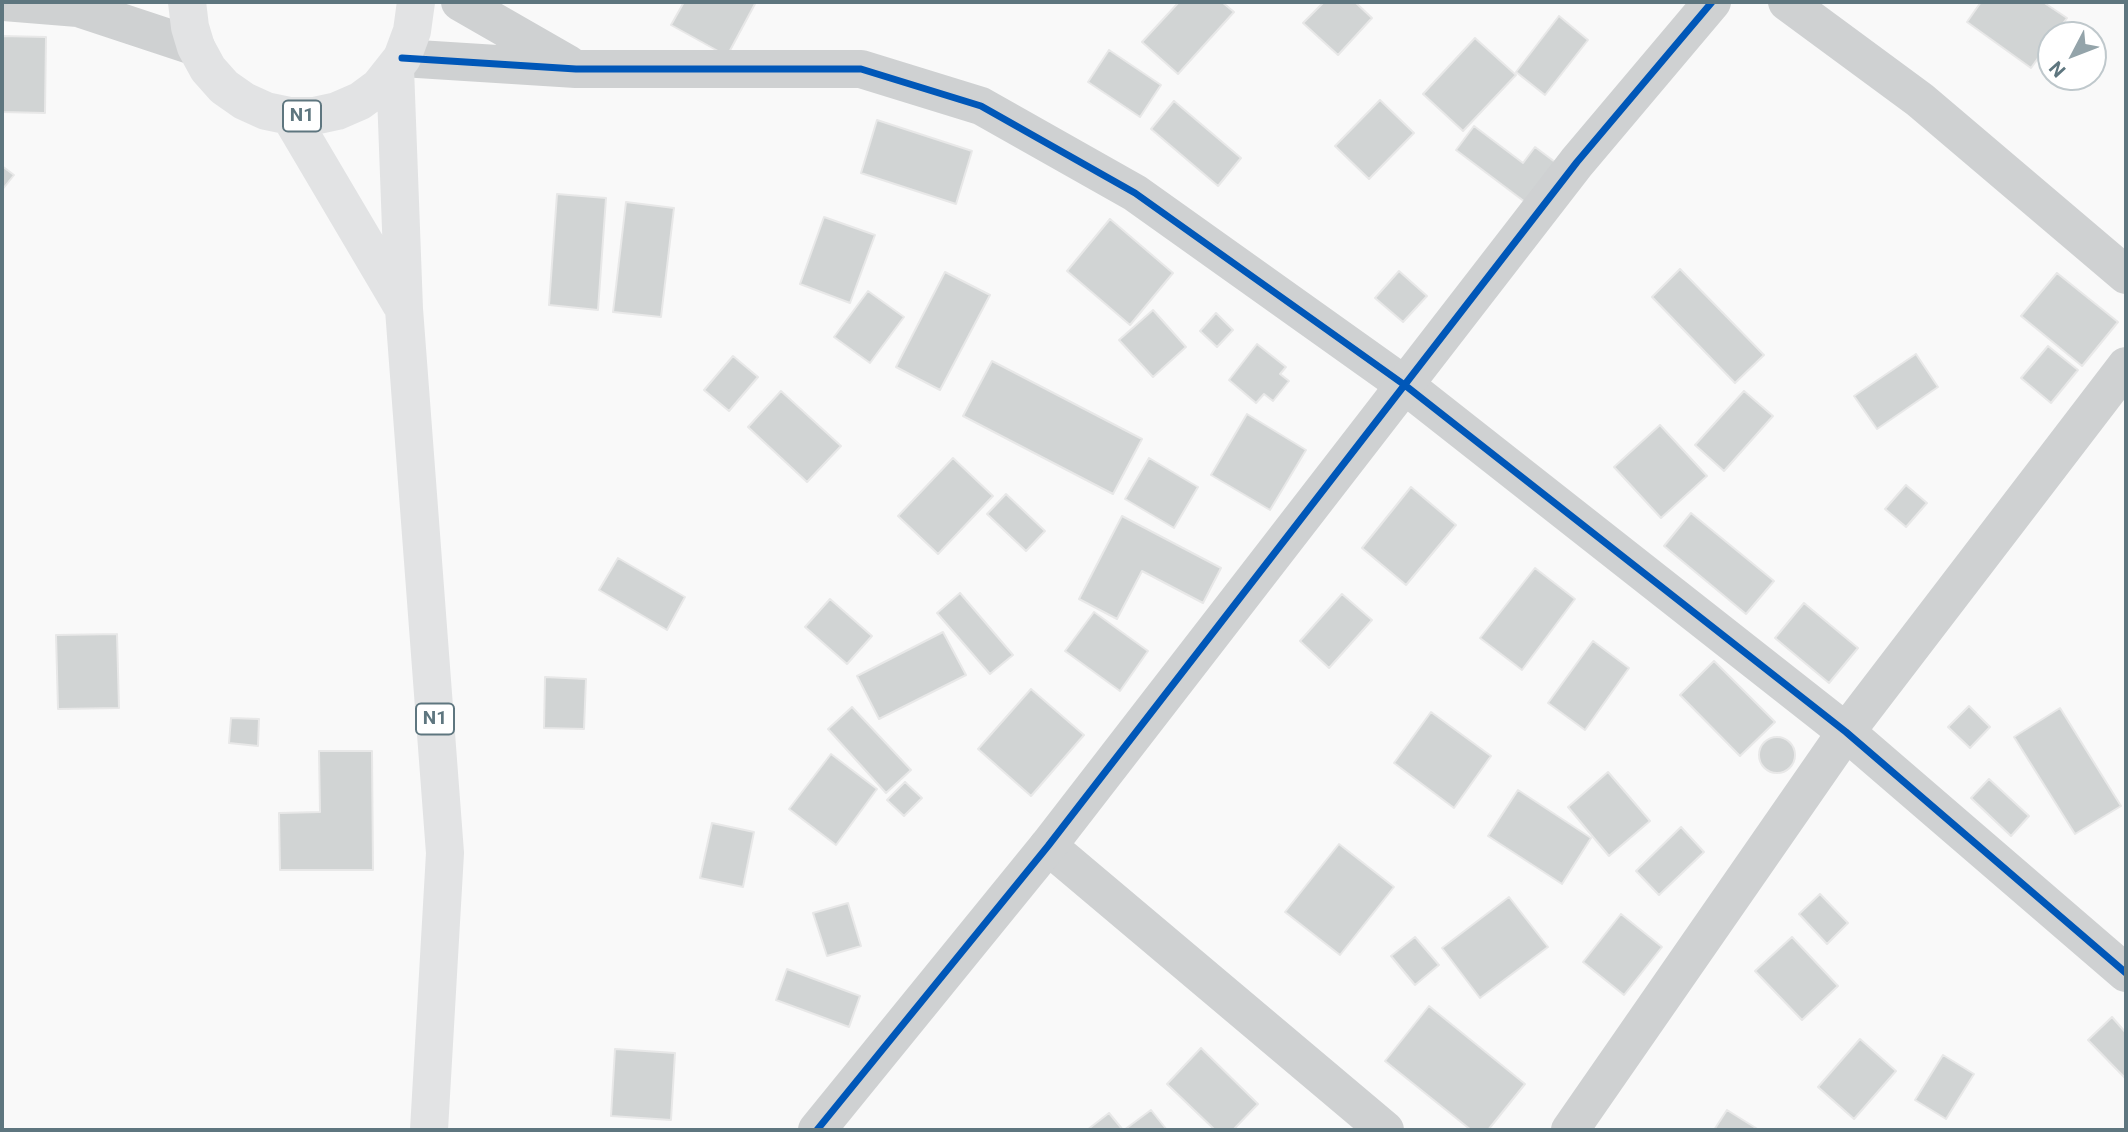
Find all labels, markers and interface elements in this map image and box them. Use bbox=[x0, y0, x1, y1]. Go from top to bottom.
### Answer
north arrow bbox=[2037, 21, 2107, 91]
text: N bbox=[2044, 56, 2071, 82]
road number: N1 bbox=[283, 100, 321, 132]
road number: N1 bbox=[416, 704, 454, 734]

